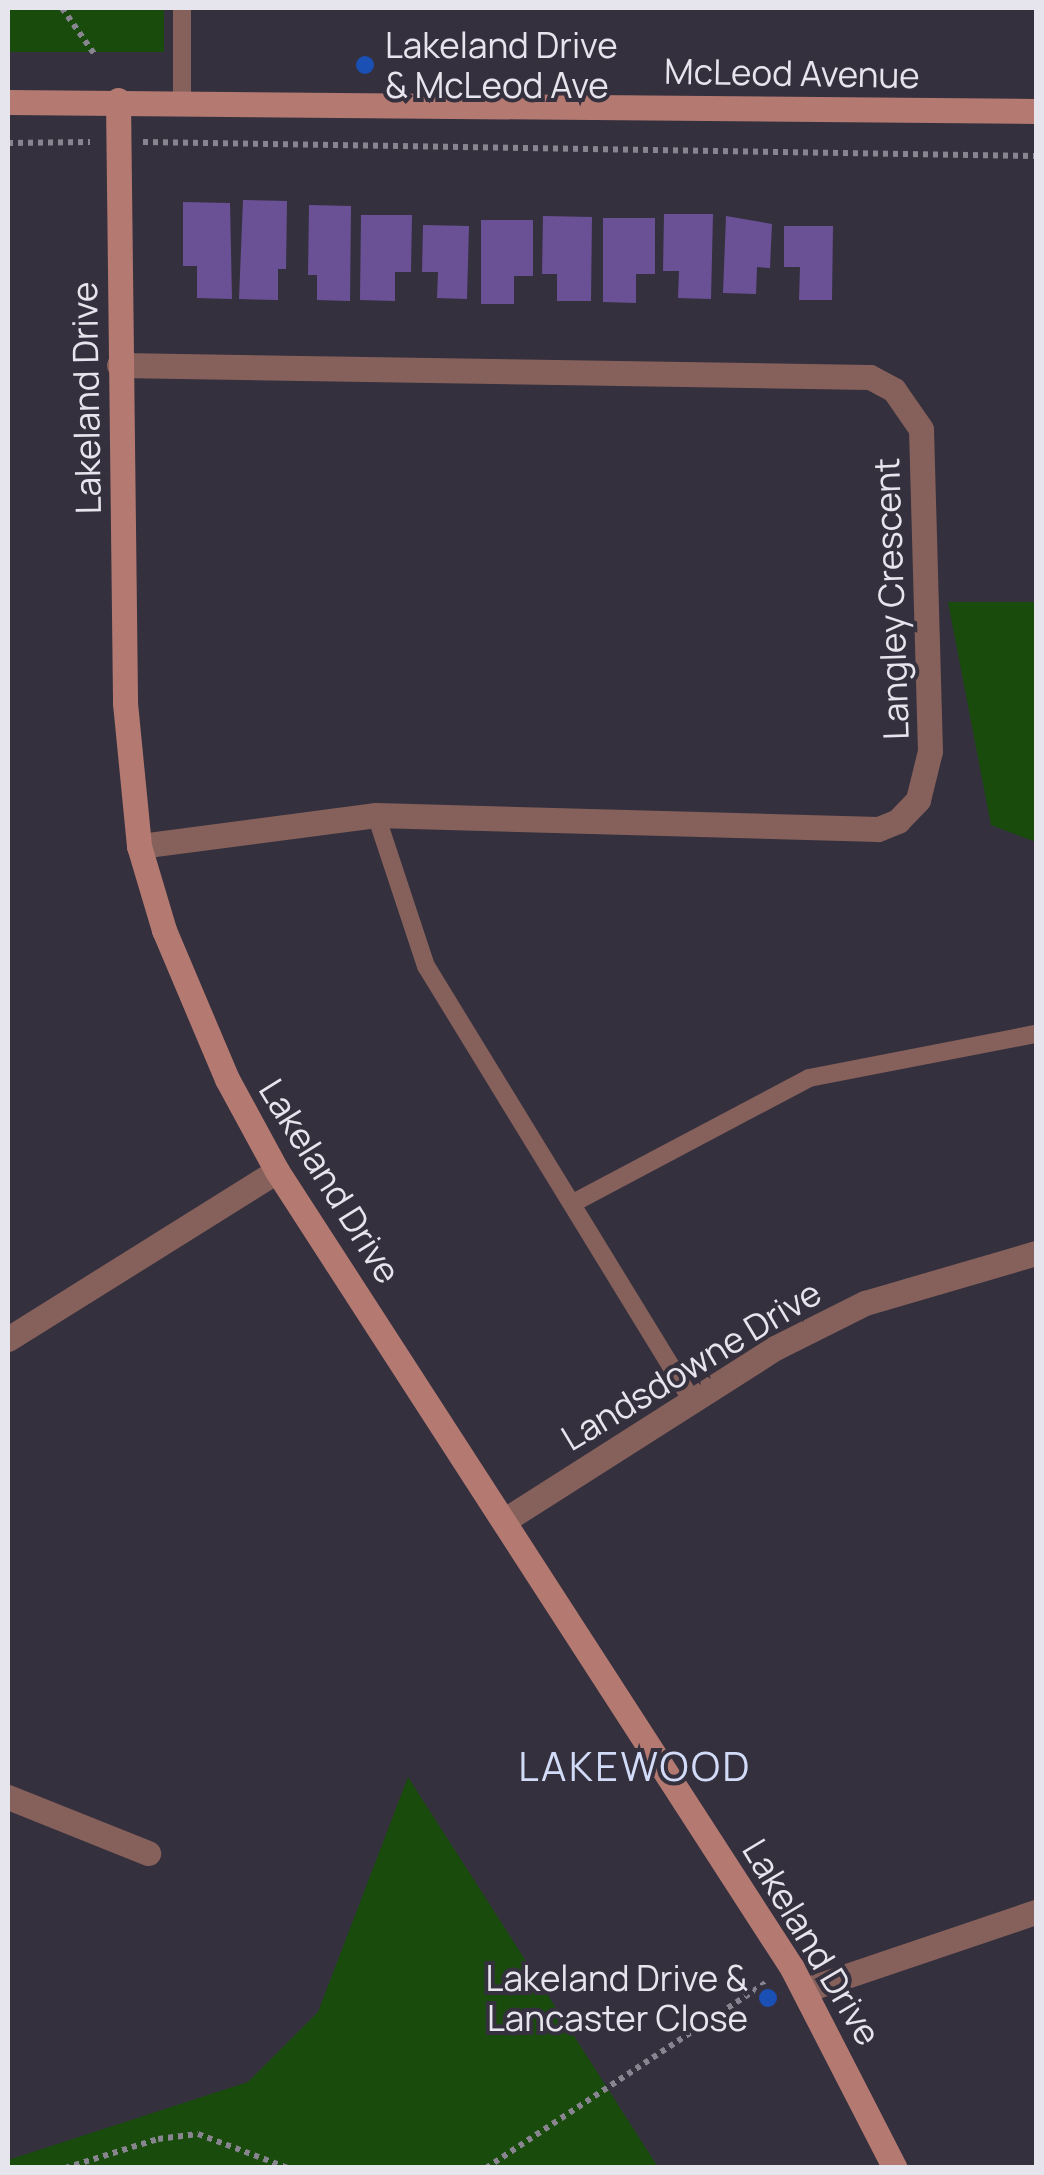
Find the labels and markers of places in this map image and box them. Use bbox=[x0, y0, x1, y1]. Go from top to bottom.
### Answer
place label: Lakeland Drive & McLeod Ave bbox=[385, 24, 618, 106]
marker: Lakeland Drive & McLeod Ave bbox=[354, 54, 376, 76]
place label: Lakeland Drive & Lancaster Close bbox=[486, 1957, 748, 2039]
marker: Lakeland Drive & Lancaster Close bbox=[757, 1987, 779, 2009]

